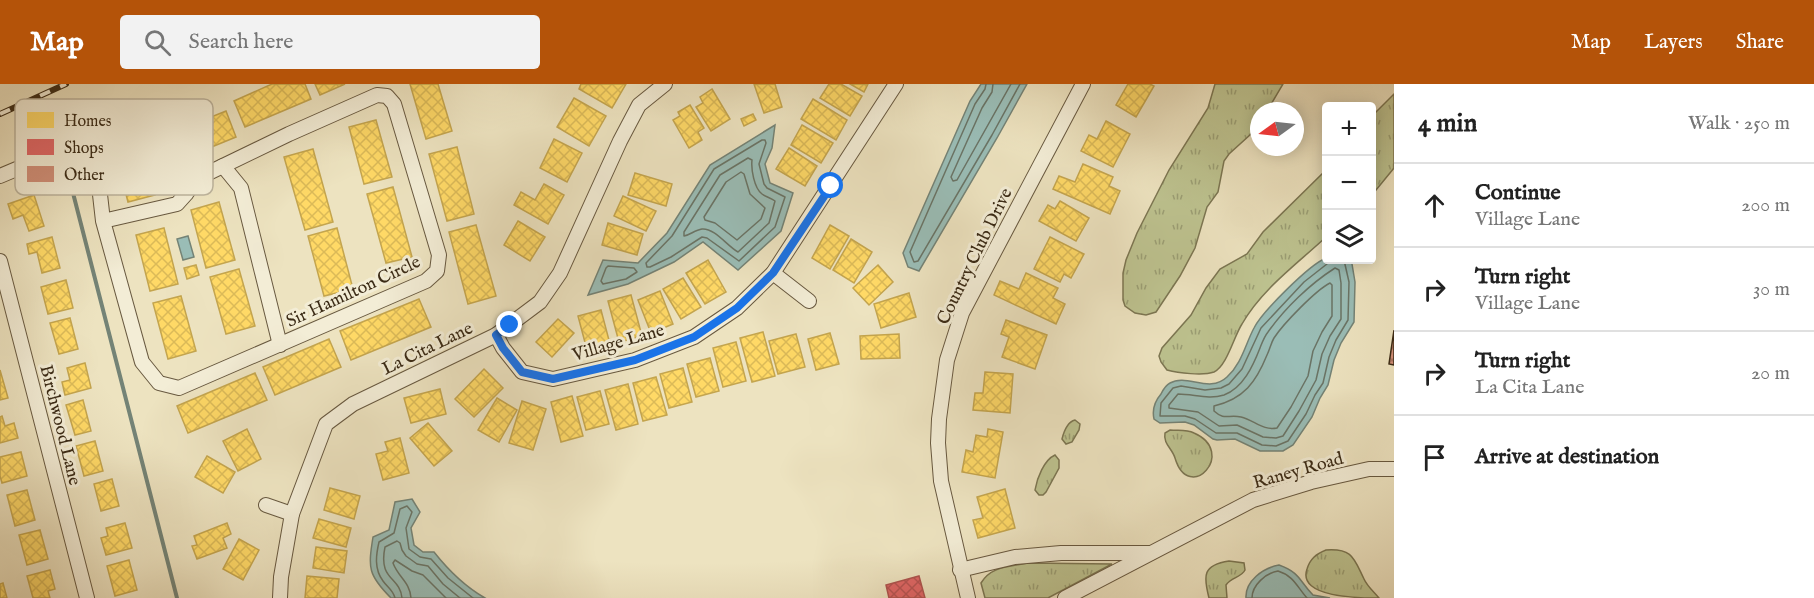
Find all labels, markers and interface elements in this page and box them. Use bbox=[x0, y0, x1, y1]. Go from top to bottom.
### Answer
search box bbox=[120, 15, 540, 69]
text: Map bbox=[30, 25, 84, 60]
icon: search bbox=[141, 26, 174, 59]
text: Search here bbox=[189, 28, 293, 56]
text: Map bbox=[1571, 29, 1611, 56]
text: Layers bbox=[1644, 29, 1703, 56]
text: Share bbox=[1736, 29, 1784, 56]
legend bbox=[15, 99, 213, 195]
north arrow bbox=[1250, 102, 1304, 156]
map controls bbox=[1322, 102, 1376, 264]
button: + bbox=[1322, 102, 1376, 156]
text: 4 min bbox=[1418, 107, 1477, 140]
text: Walk · 250 m bbox=[1688, 111, 1790, 136]
text: Homes bbox=[64, 112, 112, 132]
text: Shops bbox=[64, 139, 104, 159]
button: − bbox=[1322, 156, 1376, 210]
text: Other bbox=[64, 166, 105, 186]
route start bbox=[817, 172, 843, 198]
text: Continue bbox=[1475, 179, 1561, 207]
street label: Country Club Drive bbox=[932, 184, 1018, 329]
icon: ahead bbox=[1418, 189, 1451, 222]
text: 200 m bbox=[1741, 193, 1790, 218]
text: Village Lane bbox=[1475, 207, 1580, 232]
button: layers bbox=[1322, 210, 1376, 264]
street label: Sir Hamilton Circle bbox=[283, 251, 425, 334]
text: Turn right bbox=[1475, 263, 1570, 291]
icon: right bbox=[1418, 273, 1451, 306]
text: 30 m bbox=[1753, 277, 1790, 302]
text: Village Lane bbox=[1475, 291, 1580, 316]
route end bbox=[496, 311, 522, 337]
street label: La Cita Lane bbox=[378, 317, 477, 381]
street label: Village Lane bbox=[569, 319, 667, 368]
text: Turn right bbox=[1475, 347, 1570, 375]
icon: right bbox=[1418, 357, 1451, 390]
text: 20 m bbox=[1751, 361, 1790, 386]
street label: Birchwood Lane bbox=[33, 363, 86, 488]
text: La Cita Lane bbox=[1475, 375, 1584, 400]
icon: arrive bbox=[1418, 441, 1451, 474]
text: Arrive at destination bbox=[1475, 443, 1659, 471]
street label: Raney Road bbox=[1251, 448, 1347, 495]

